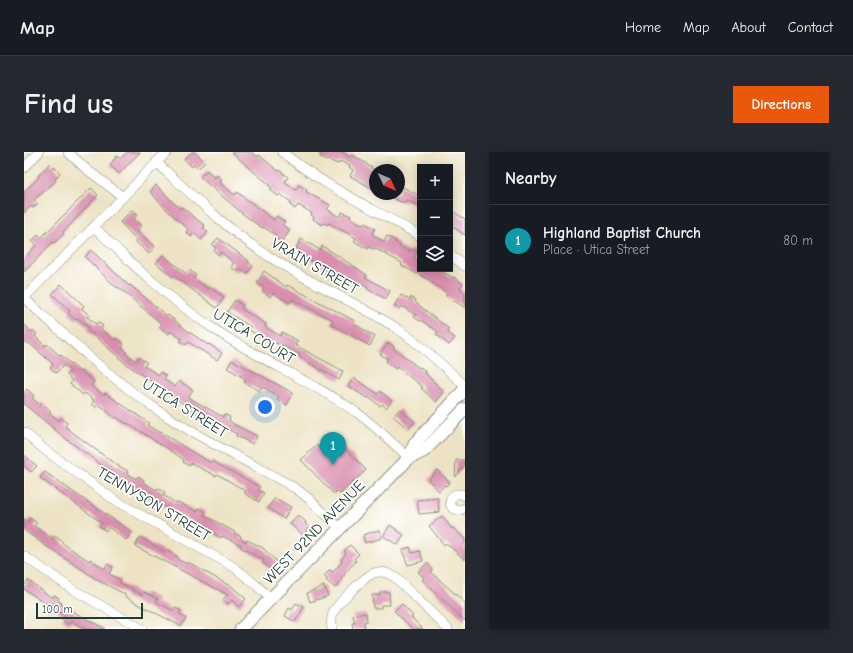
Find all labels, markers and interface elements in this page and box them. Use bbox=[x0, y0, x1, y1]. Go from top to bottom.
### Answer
text: Map bbox=[20, 17, 55, 39]
text: Home bbox=[625, 19, 661, 36]
text: Map bbox=[683, 19, 709, 36]
text: About bbox=[731, 19, 766, 36]
text: Contact bbox=[788, 19, 833, 36]
button: Directions bbox=[733, 86, 829, 123]
text: Find us bbox=[24, 88, 113, 120]
north arrow bbox=[369, 164, 405, 200]
map controls bbox=[417, 164, 453, 272]
button: + bbox=[417, 164, 453, 200]
text: Nearby bbox=[505, 169, 556, 188]
button: − bbox=[417, 200, 453, 236]
text: Highland Baptist Church bbox=[543, 224, 701, 242]
text: 1 bbox=[515, 233, 521, 248]
text: 80 m bbox=[783, 233, 813, 248]
street label: VRAIN STREET bbox=[268, 234, 362, 298]
button: layers bbox=[417, 236, 453, 272]
text: Place · Utica Street bbox=[543, 242, 649, 257]
street label: UTICA COURT bbox=[210, 304, 298, 368]
street label: UTICA STREET bbox=[139, 375, 231, 442]
your location bbox=[255, 397, 275, 417]
pin: 1 bbox=[320, 432, 346, 465]
street label: TENNYSON STREET bbox=[94, 463, 214, 545]
street label: WEST 92ND AVENUE bbox=[260, 476, 368, 588]
scale bar bbox=[36, 601, 143, 620]
text: 100 m bbox=[42, 603, 73, 616]

